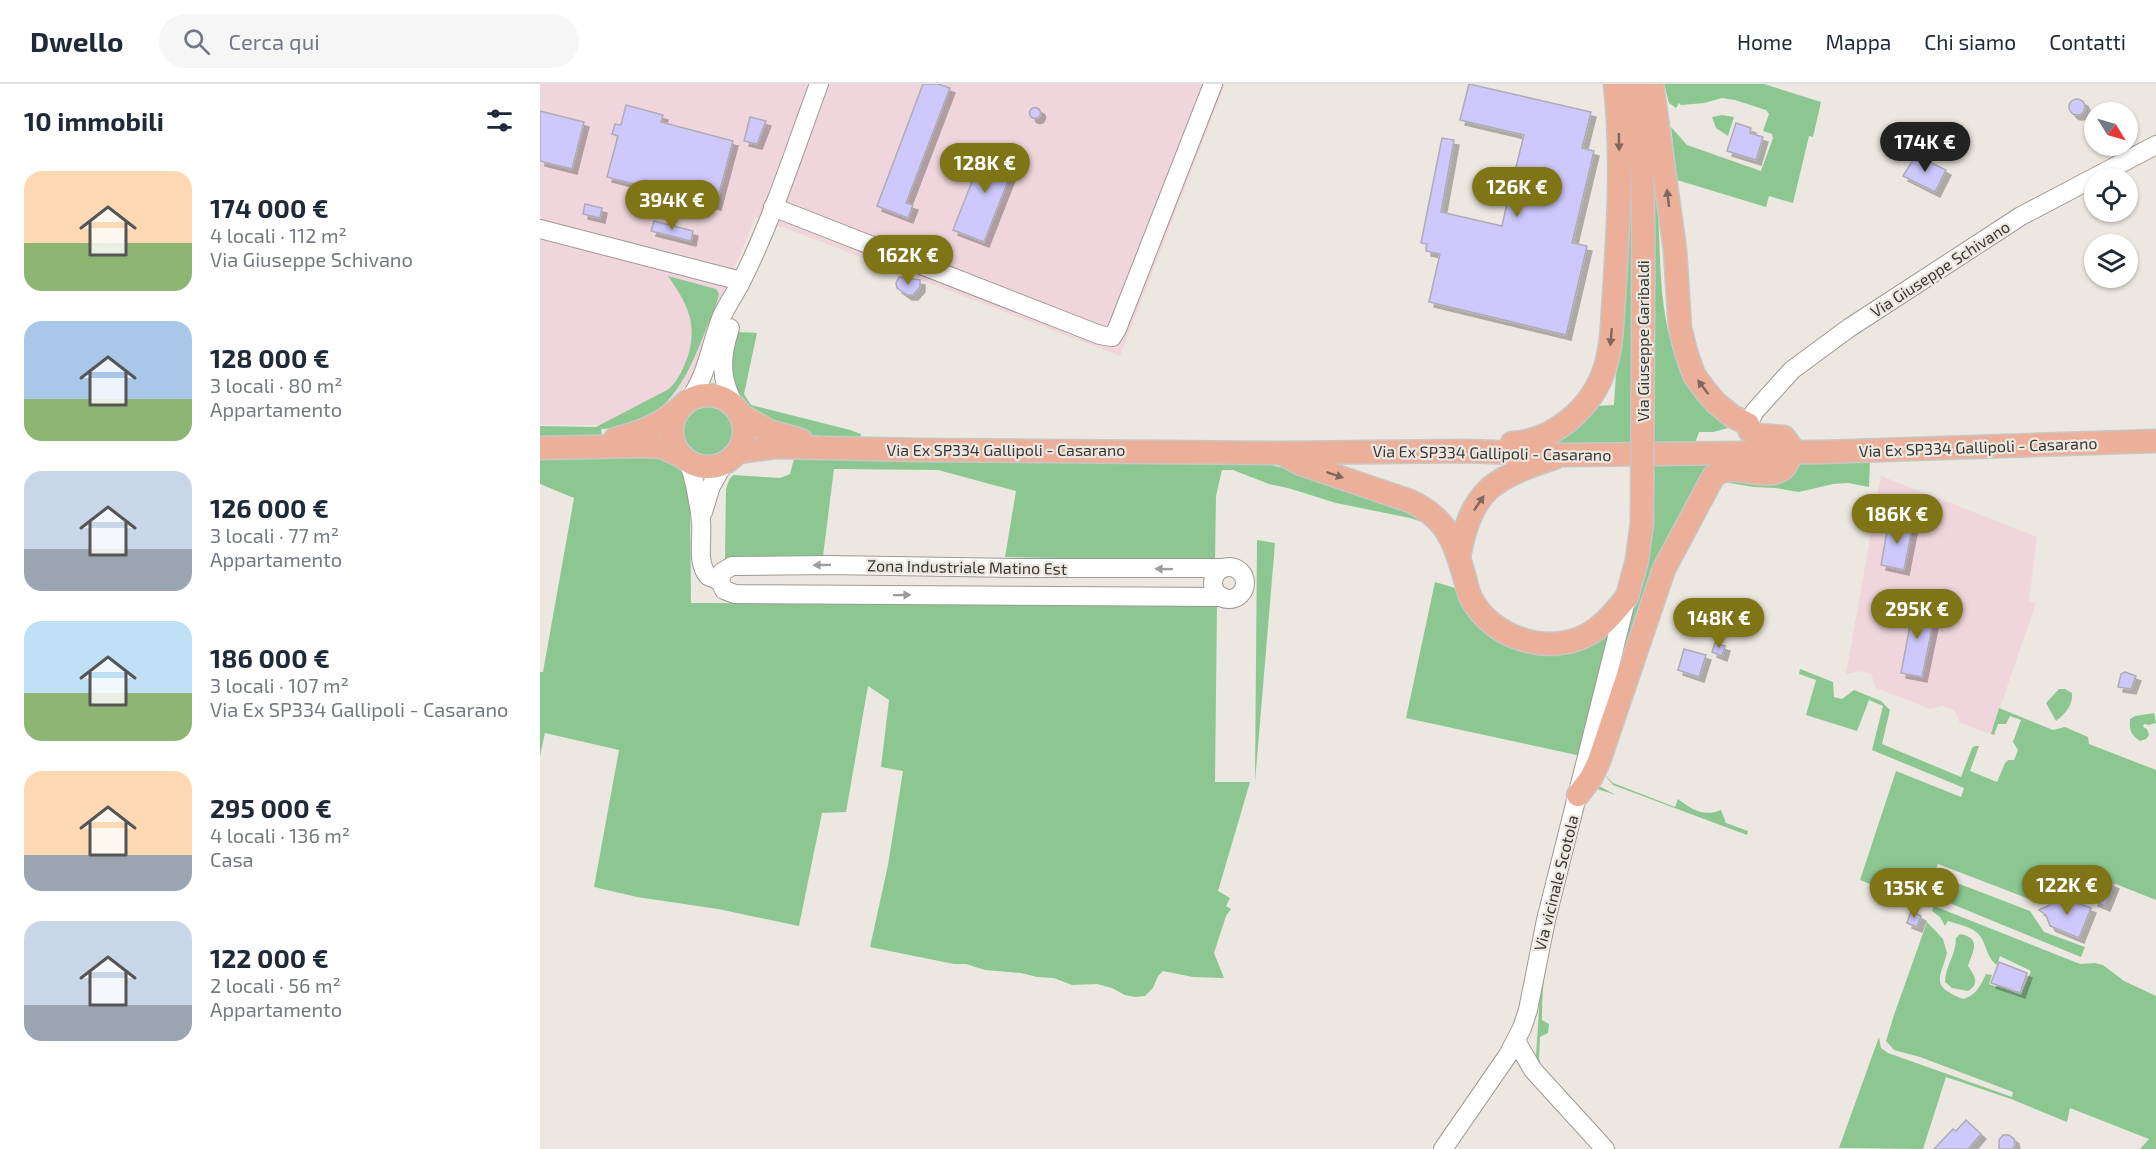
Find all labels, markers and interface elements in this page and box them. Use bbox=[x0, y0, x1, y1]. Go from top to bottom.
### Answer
search box bbox=[159, 14, 579, 68]
text: Dwello bbox=[30, 24, 123, 58]
icon: search bbox=[180, 25, 213, 58]
text: Cerca qui bbox=[228, 28, 320, 54]
text: Home bbox=[1737, 29, 1793, 54]
text: Mappa bbox=[1826, 29, 1891, 54]
text: Chi siamo bbox=[1924, 29, 2016, 54]
text: Contatti bbox=[2049, 29, 2126, 54]
north arrow bbox=[2084, 102, 2138, 156]
map controls bbox=[2084, 102, 2138, 288]
icon: filters bbox=[483, 104, 516, 137]
text: 10 immobili bbox=[24, 105, 164, 136]
pin: 174K € bbox=[1876, 122, 1974, 173]
text: 174K € bbox=[1894, 129, 1956, 153]
one-way arrow bbox=[1614, 133, 1624, 152]
pin: 128K € bbox=[936, 143, 1034, 194]
text: 128K € bbox=[954, 150, 1016, 174]
pin: 126K € bbox=[1468, 167, 1566, 218]
button: locate bbox=[2084, 168, 2138, 222]
text: 126K € bbox=[1486, 174, 1548, 198]
pin: 394K € bbox=[623, 180, 721, 231]
text: 394K € bbox=[639, 187, 705, 211]
one-way arrow bbox=[1663, 188, 1673, 207]
text: 174 000 € bbox=[210, 192, 329, 223]
icon: home bbox=[72, 195, 144, 267]
street label: Via Giuseppe Schivano bbox=[1867, 216, 2013, 321]
text: 4 locali · 112 m² bbox=[210, 223, 347, 247]
button: layers bbox=[2084, 234, 2138, 288]
pin: 162K € bbox=[859, 235, 957, 286]
text: 162K € bbox=[877, 242, 939, 266]
text: Via Giuseppe Schivano bbox=[210, 247, 413, 271]
street label: Via Giuseppe Garibaldi bbox=[1633, 260, 1652, 422]
one-way arrow bbox=[1606, 328, 1616, 347]
text: 128 000 € bbox=[210, 342, 330, 373]
icon: home bbox=[72, 345, 144, 417]
text: 3 locali · 80 m² bbox=[210, 373, 343, 397]
one-way arrow bbox=[1698, 379, 1710, 394]
text: Appartamento bbox=[210, 397, 342, 421]
street label: Via Ex SP334 Gallipoli - Casarano bbox=[1858, 433, 2098, 460]
street label: Via Ex SP334 Gallipoli - Casarano bbox=[887, 440, 1125, 459]
street label: Via Ex SP334 Gallipoli - Casarano bbox=[1372, 441, 1612, 464]
one-way arrow bbox=[1326, 471, 1344, 481]
text: 126 000 € bbox=[210, 492, 329, 523]
pin: 186K € bbox=[1848, 494, 1946, 545]
icon: home bbox=[72, 495, 144, 567]
one-way arrow bbox=[1473, 495, 1484, 511]
text: 186K € bbox=[1866, 501, 1928, 525]
text: 3 locali · 77 m² bbox=[210, 523, 339, 547]
text: Appartamento bbox=[210, 547, 342, 571]
street label: Zona Industriale Matino Est bbox=[867, 555, 1067, 578]
one-way arrow bbox=[812, 560, 831, 570]
one-way arrow bbox=[1154, 564, 1173, 574]
pin: 295K € bbox=[1868, 589, 1966, 640]
one-way arrow bbox=[892, 590, 911, 600]
text: 295K € bbox=[1885, 596, 1949, 620]
pin: 148K € bbox=[1670, 598, 1768, 649]
text: 148K € bbox=[1687, 605, 1751, 629]
text: 186 000 € bbox=[210, 642, 330, 673]
icon: home bbox=[72, 645, 144, 717]
text: 3 locali · 107 m² bbox=[210, 673, 349, 697]
text: Via Ex SP334 Gallipoli - Casarano bbox=[210, 697, 508, 721]
text: 295 000 € bbox=[210, 792, 332, 823]
icon: home bbox=[72, 795, 144, 867]
street label: Via vicinale Scotola bbox=[1529, 813, 1582, 953]
text: 4 locali · 136 m² bbox=[210, 823, 350, 847]
text: Casa bbox=[210, 847, 254, 871]
pin: 122K € bbox=[2018, 865, 2116, 916]
pin: 135K € bbox=[1865, 868, 1963, 919]
text: 122K € bbox=[2036, 872, 2098, 896]
text: 135K € bbox=[1884, 875, 1944, 899]
text: 122 000 € bbox=[210, 942, 329, 973]
icon: home bbox=[72, 945, 144, 1017]
text: 2 locali · 56 m² bbox=[210, 973, 341, 997]
text: Appartamento bbox=[210, 997, 342, 1021]

